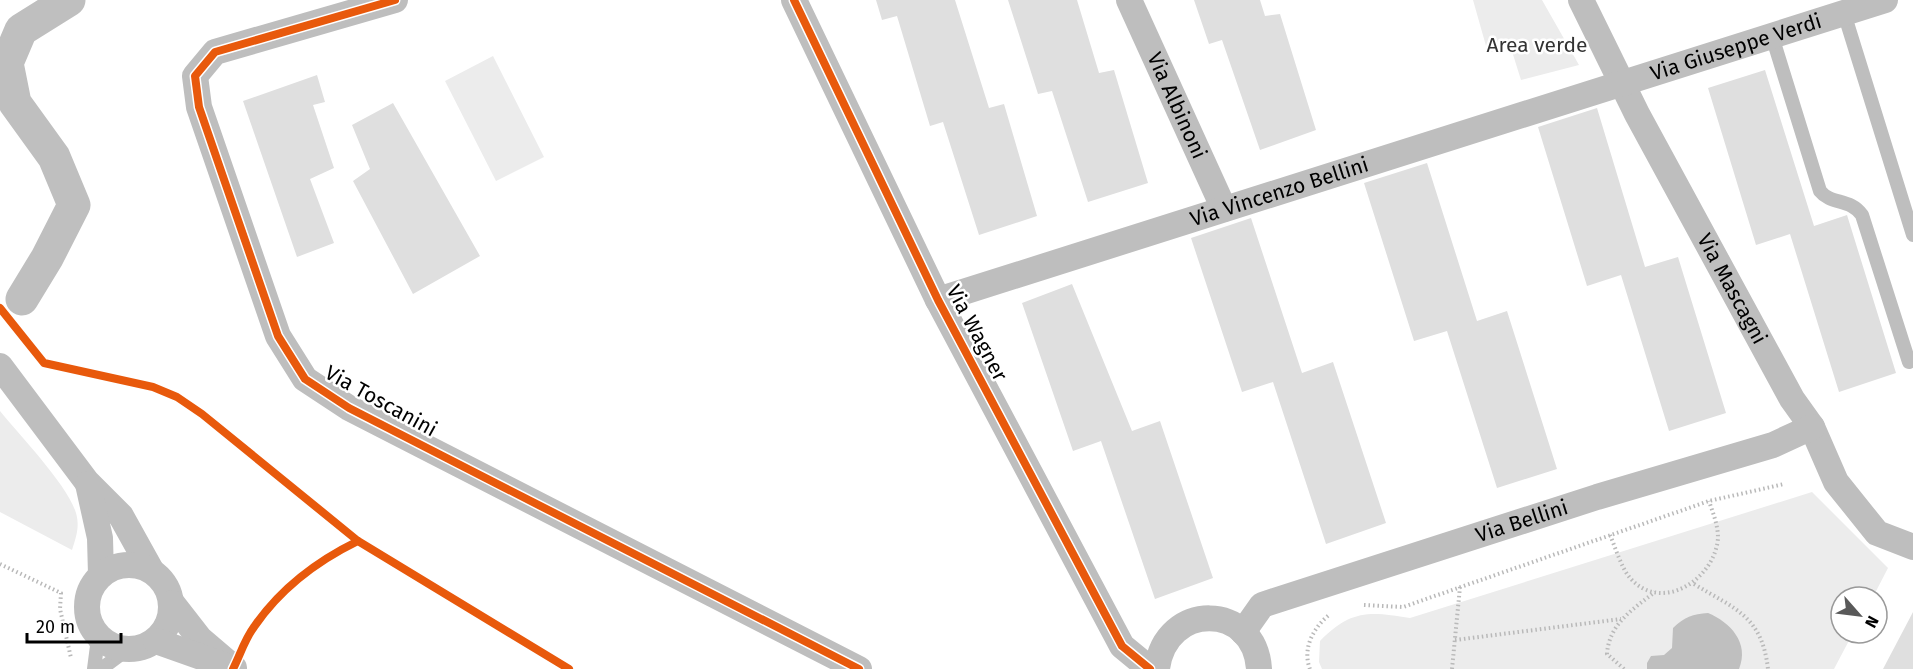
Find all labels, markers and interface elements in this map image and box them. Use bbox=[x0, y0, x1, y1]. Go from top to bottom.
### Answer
street label: Via Giuseppe Verdi bbox=[1647, 8, 1825, 86]
park label: Area verde bbox=[1487, 32, 1587, 58]
street label: Via Albinoni bbox=[1142, 48, 1212, 163]
street label: Via Vincenzo Bellini bbox=[1187, 151, 1372, 232]
street label: Via Mascagni bbox=[1691, 229, 1773, 349]
street label: Via Wagner bbox=[941, 280, 1013, 386]
street label: Via Toscanini bbox=[320, 360, 442, 442]
street label: Via Bellini bbox=[1472, 494, 1571, 548]
north arrow bbox=[1829, 585, 1889, 645]
scale bar bbox=[27, 606, 122, 644]
text: N bbox=[1861, 613, 1883, 631]
text: 20 m bbox=[36, 616, 75, 638]

